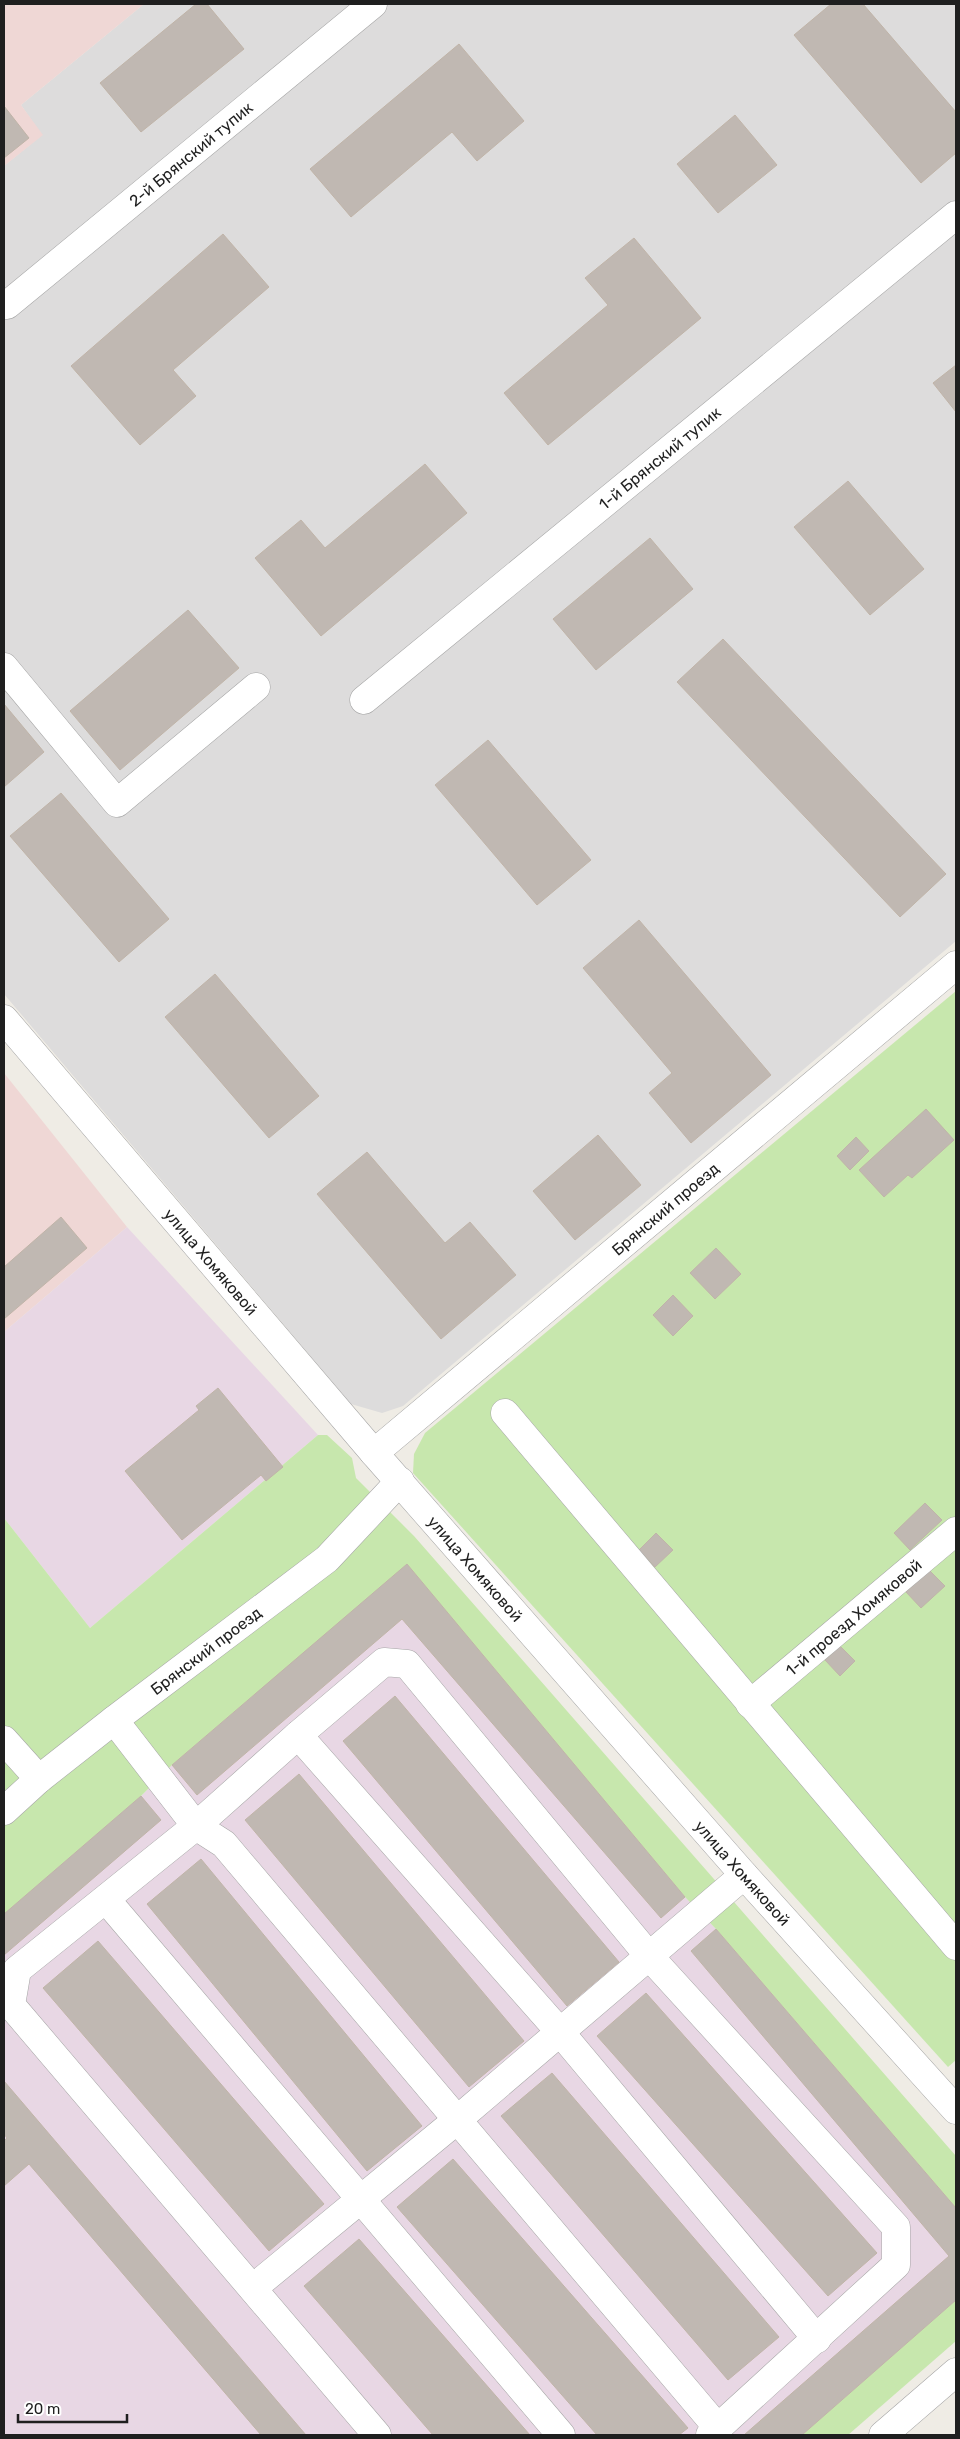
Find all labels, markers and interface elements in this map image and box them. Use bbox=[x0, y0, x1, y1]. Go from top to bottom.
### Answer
street label: 2-й Брянский тупик bbox=[125, 98, 257, 211]
street label: 1-й Брянский тупик bbox=[595, 402, 725, 514]
street label: Брянский проезд bbox=[608, 1159, 723, 1260]
street label: улица Хомяковой bbox=[160, 1205, 261, 1319]
street label: улица Хомяковой bbox=[424, 1512, 526, 1626]
street label: 1-й проезд Хомяковой bbox=[782, 1555, 925, 1680]
street label: Брянский проезд bbox=[147, 1603, 266, 1699]
street label: улица Хомяковой bbox=[691, 1817, 794, 1930]
scale bar bbox=[18, 2392, 126, 2424]
text: 20 m bbox=[25, 2400, 60, 2418]

